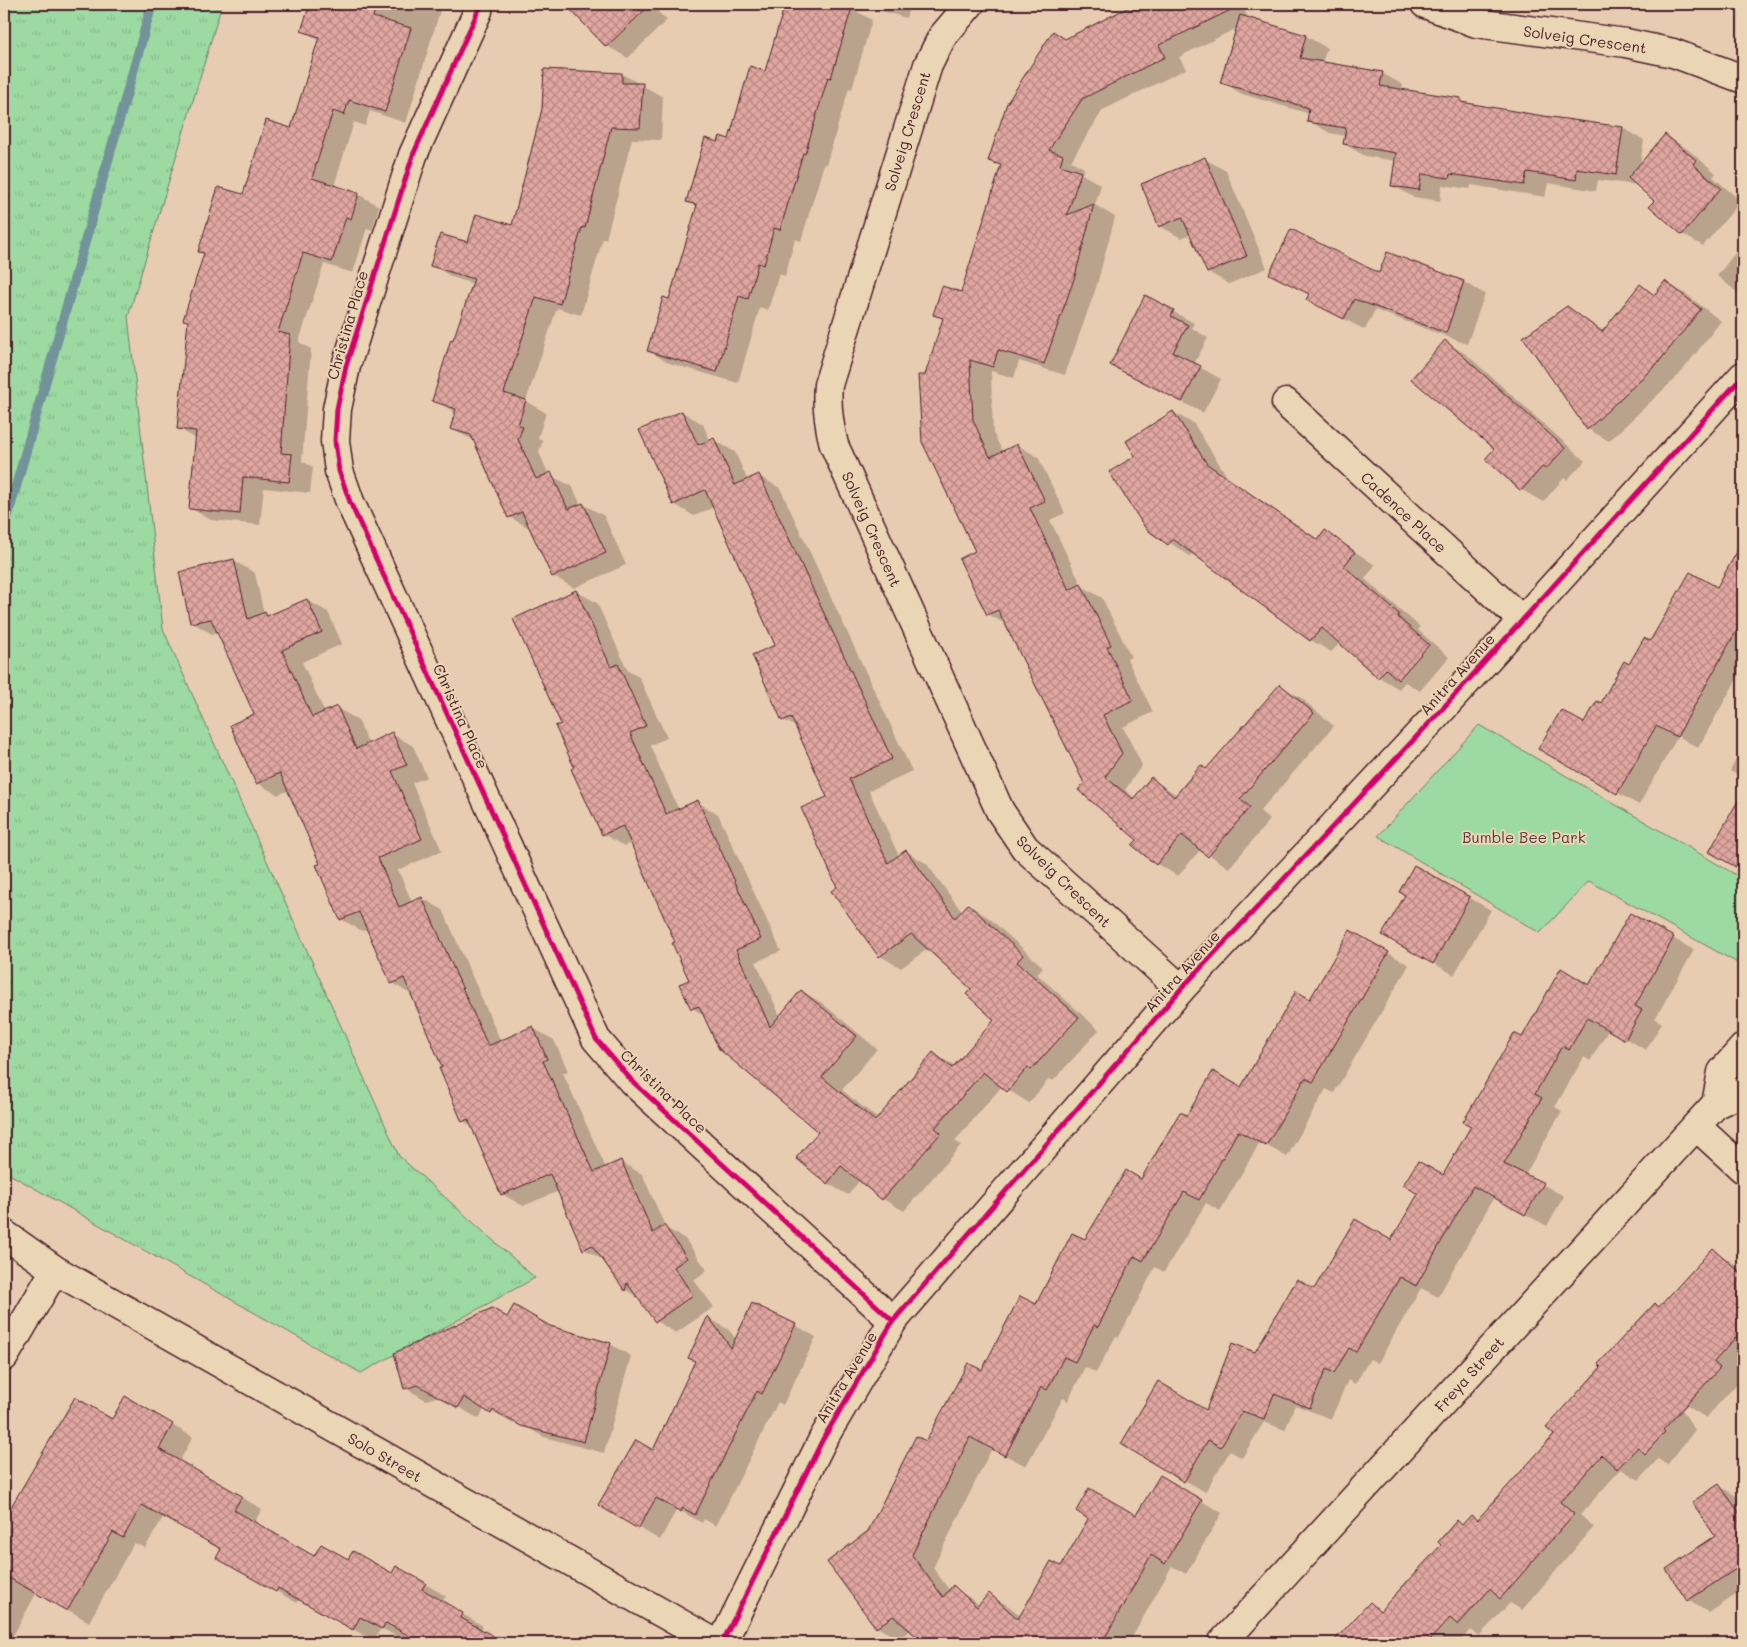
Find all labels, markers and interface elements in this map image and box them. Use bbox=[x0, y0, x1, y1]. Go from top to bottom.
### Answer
street label: Solveig Crescent bbox=[1522, 20, 1648, 58]
street label: Solveig Crescent bbox=[879, 69, 935, 193]
street label: Christina Place bbox=[322, 268, 372, 382]
street label: Cadence Place bbox=[1357, 467, 1451, 557]
street label: Solveig Crescent bbox=[838, 468, 906, 590]
street label: Anitra Avenue bbox=[1415, 629, 1499, 719]
street label: Christina Place bbox=[429, 660, 493, 772]
park label: Bumble Bee Park bbox=[1462, 827, 1586, 847]
street label: Solveig Crescent bbox=[1012, 831, 1116, 931]
street label: Anitra Avenue bbox=[1140, 926, 1224, 1016]
street label: Christina Place bbox=[617, 1045, 711, 1137]
street label: Anitra Avenue bbox=[811, 1328, 881, 1426]
street label: Freya Street bbox=[1430, 1332, 1508, 1416]
street label: Solo Street bbox=[344, 1428, 426, 1486]

